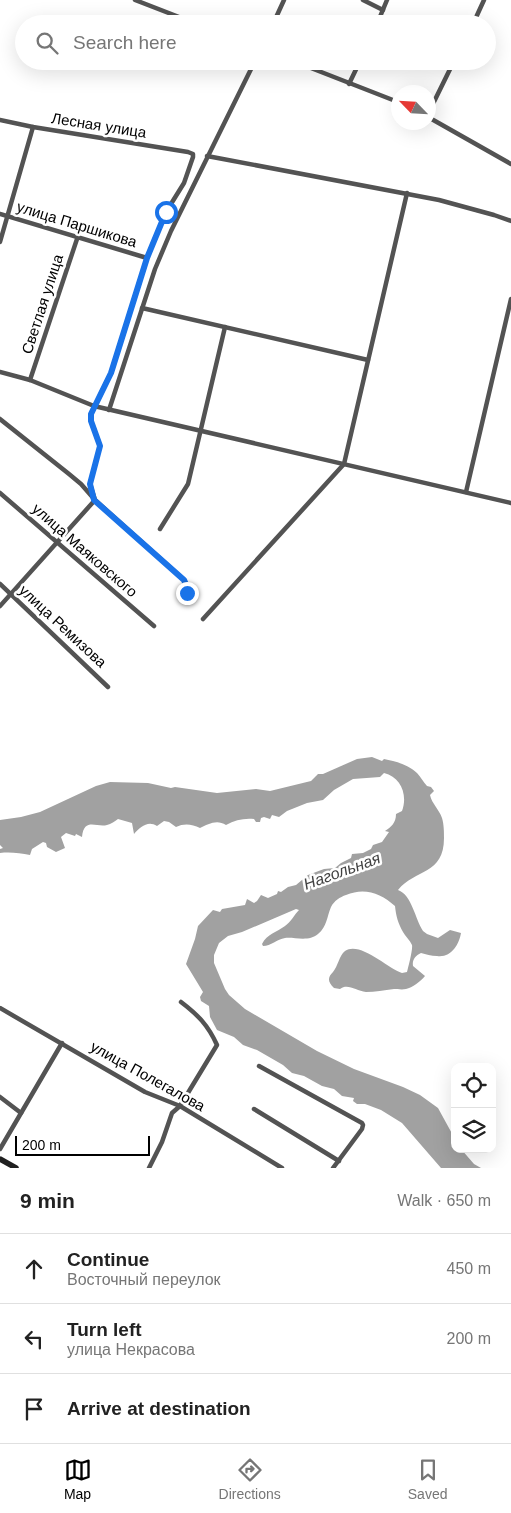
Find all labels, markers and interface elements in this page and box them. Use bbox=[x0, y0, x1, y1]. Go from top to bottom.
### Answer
search box bbox=[15, 15, 496, 70]
icon: search bbox=[33, 29, 61, 57]
text: Search here bbox=[73, 32, 177, 53]
north arrow bbox=[391, 85, 436, 130]
street label: Лесная улица bbox=[50, 109, 148, 141]
street label: улица Паршикова bbox=[15, 198, 140, 251]
route start bbox=[155, 201, 178, 224]
street label: Светлая улица bbox=[18, 251, 66, 356]
street label: улица Маяковского bbox=[29, 500, 141, 600]
street label: улица Ремизова bbox=[16, 581, 111, 671]
route end bbox=[176, 582, 199, 605]
water label: Нагольная bbox=[301, 849, 383, 893]
street label: улица Полегалова bbox=[88, 1037, 209, 1115]
map controls bbox=[451, 1063, 496, 1153]
button: locate bbox=[451, 1063, 496, 1108]
button: layers bbox=[451, 1108, 496, 1153]
scale bar bbox=[15, 1133, 150, 1156]
text: 200 m bbox=[22, 1137, 61, 1153]
text: 9 min bbox=[20, 1189, 75, 1212]
text: Walk · 650 m bbox=[397, 1192, 491, 1209]
text: Continue bbox=[67, 1249, 149, 1270]
icon: ahead bbox=[20, 1255, 48, 1283]
text: 450 m bbox=[447, 1260, 491, 1277]
text: Восточный переулок bbox=[67, 1271, 221, 1288]
text: Turn left bbox=[67, 1319, 142, 1340]
icon: left bbox=[20, 1325, 48, 1353]
text: 200 m bbox=[447, 1330, 491, 1347]
text: улица Некрасова bbox=[67, 1341, 195, 1358]
icon: arrive bbox=[20, 1395, 48, 1423]
text: Arrive at destination bbox=[67, 1398, 251, 1419]
tab: Map bbox=[64, 1456, 92, 1502]
tab: Directions bbox=[219, 1456, 281, 1502]
tab: Saved bbox=[408, 1456, 447, 1502]

